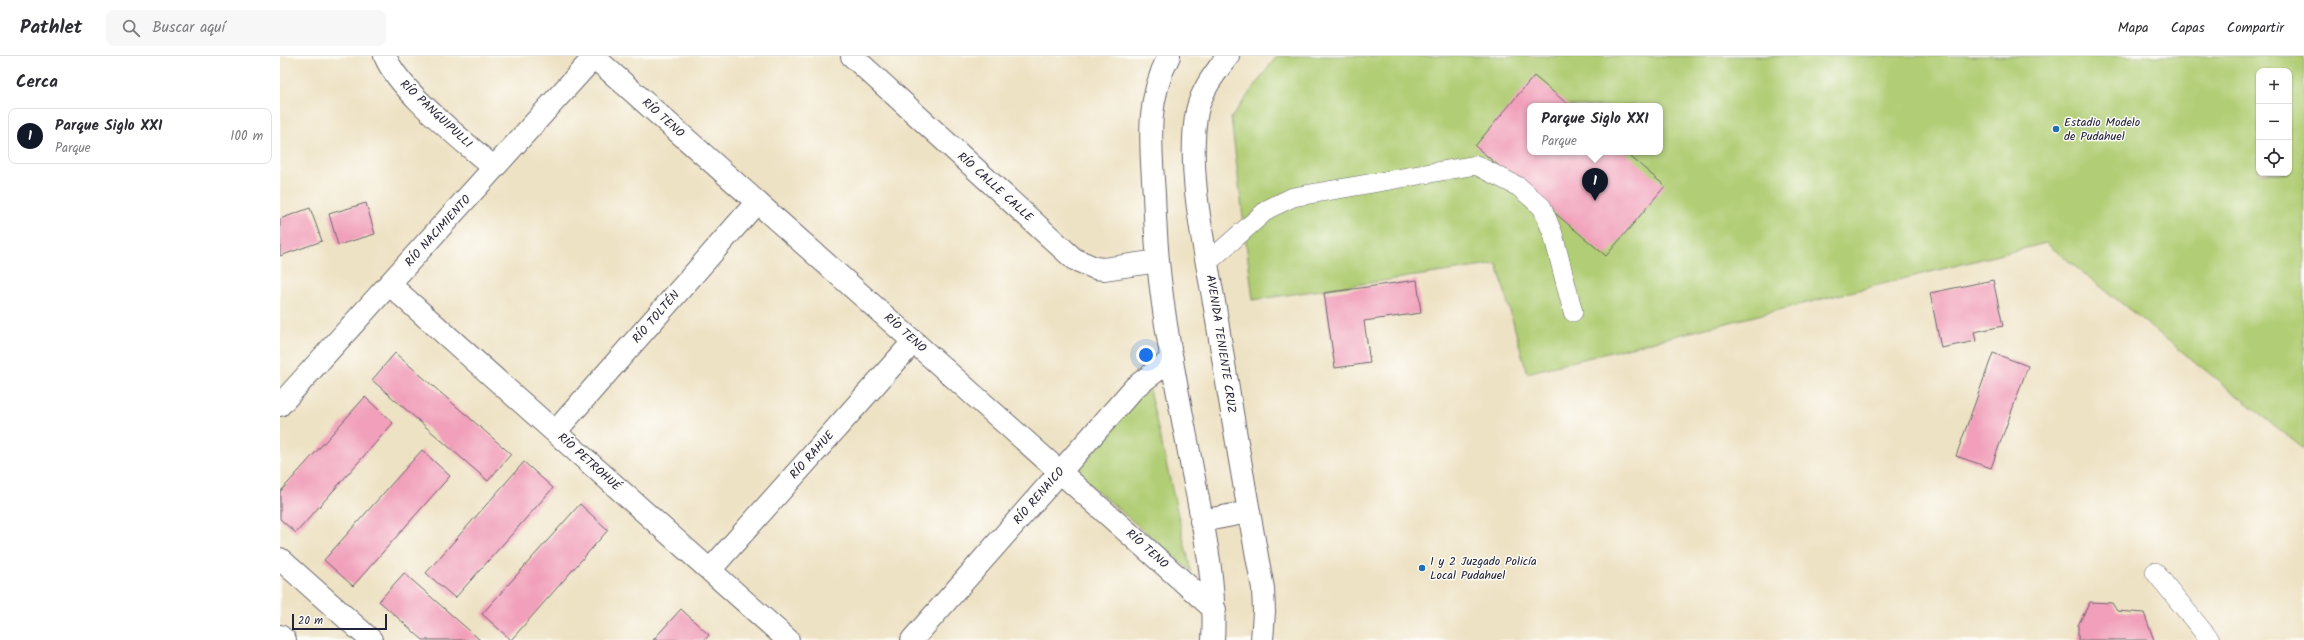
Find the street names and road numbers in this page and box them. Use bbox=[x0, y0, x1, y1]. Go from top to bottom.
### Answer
street label: RÍO PANGUIPULLI bbox=[395, 75, 477, 153]
street label: RÍO TENO bbox=[637, 94, 689, 143]
street label: RÍO CALLE CALLE bbox=[953, 148, 1038, 227]
street label: RÍO NACIMIENTO bbox=[400, 190, 476, 271]
street label: AVENIDA TENIENTE CRUZ bbox=[1201, 273, 1241, 415]
street label: RÍO TOLTÉN bbox=[628, 286, 684, 348]
street label: RÍO TENO bbox=[879, 309, 931, 358]
street label: RÍO RAHUE bbox=[785, 426, 840, 483]
street label: RÍO PETROHUÉ bbox=[553, 428, 626, 496]
street label: RÍO RENAICO bbox=[1009, 463, 1070, 529]
street label: RÍO TENO bbox=[1121, 525, 1173, 574]

